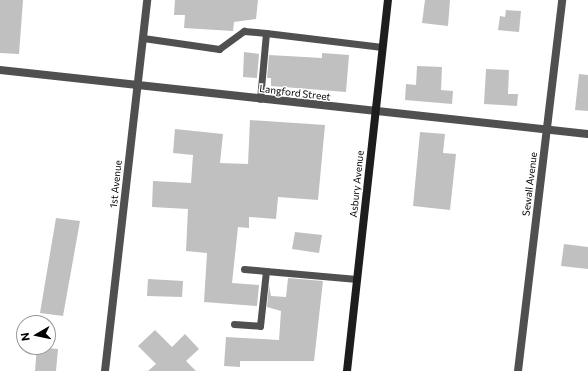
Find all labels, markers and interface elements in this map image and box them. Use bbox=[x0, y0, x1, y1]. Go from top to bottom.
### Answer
street label: Langford Street bbox=[259, 83, 331, 103]
street label: Asbury Avenue bbox=[348, 150, 366, 218]
street label: Sewall Avenue bbox=[520, 151, 540, 217]
street label: 1st Avenue bbox=[108, 159, 124, 209]
north arrow bbox=[16, 315, 56, 355]
text: N bbox=[18, 332, 32, 342]

